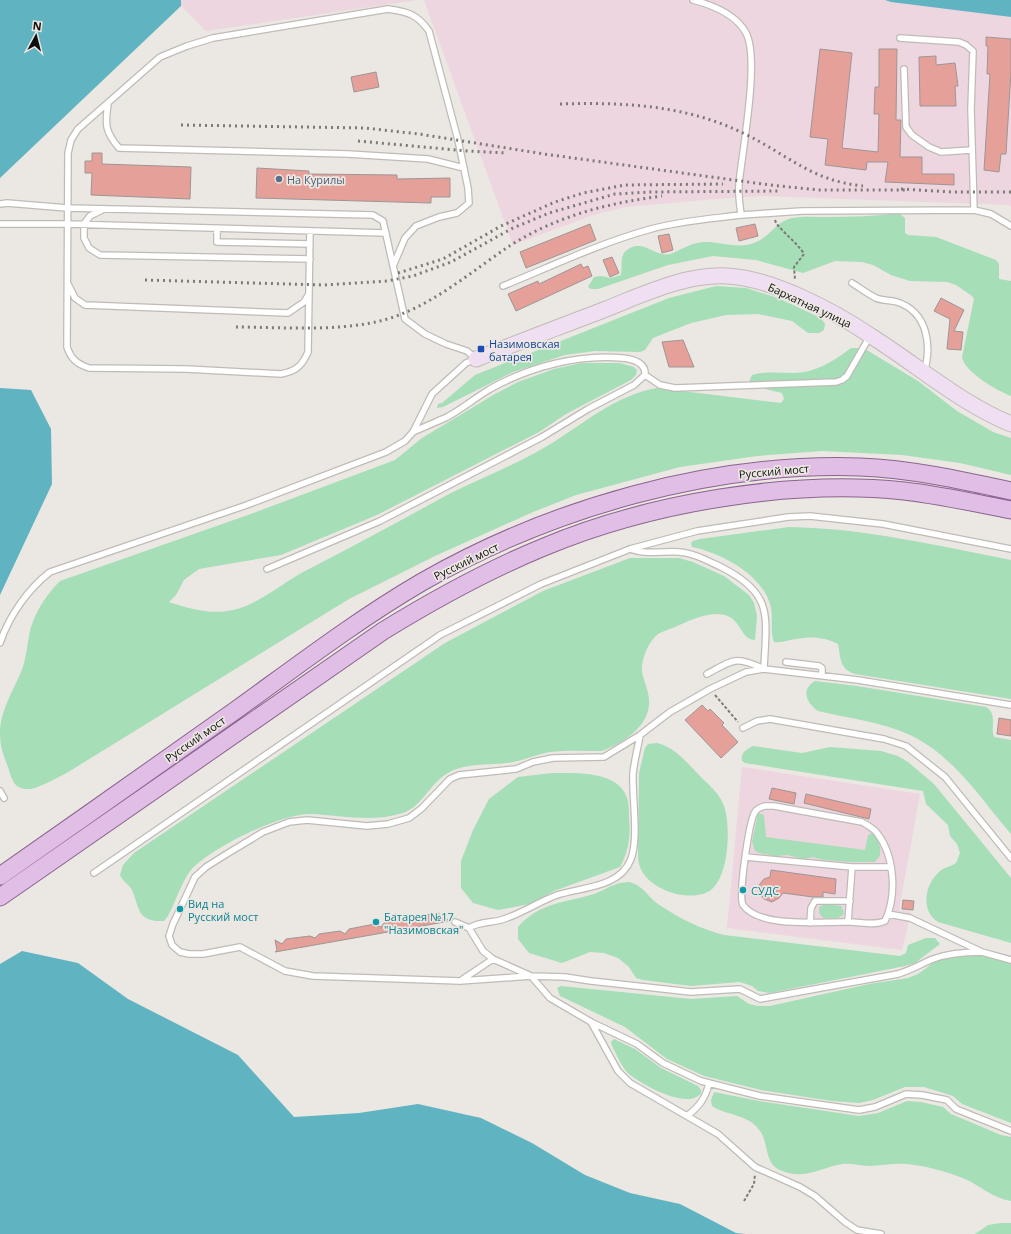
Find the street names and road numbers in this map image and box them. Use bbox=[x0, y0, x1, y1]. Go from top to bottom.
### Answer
street label: Бархатная улица bbox=[766, 279, 854, 331]
street label: Русский мост bbox=[738, 460, 810, 482]
street label: Русский мост bbox=[431, 539, 501, 583]
street label: Русский мост bbox=[162, 713, 228, 765]

